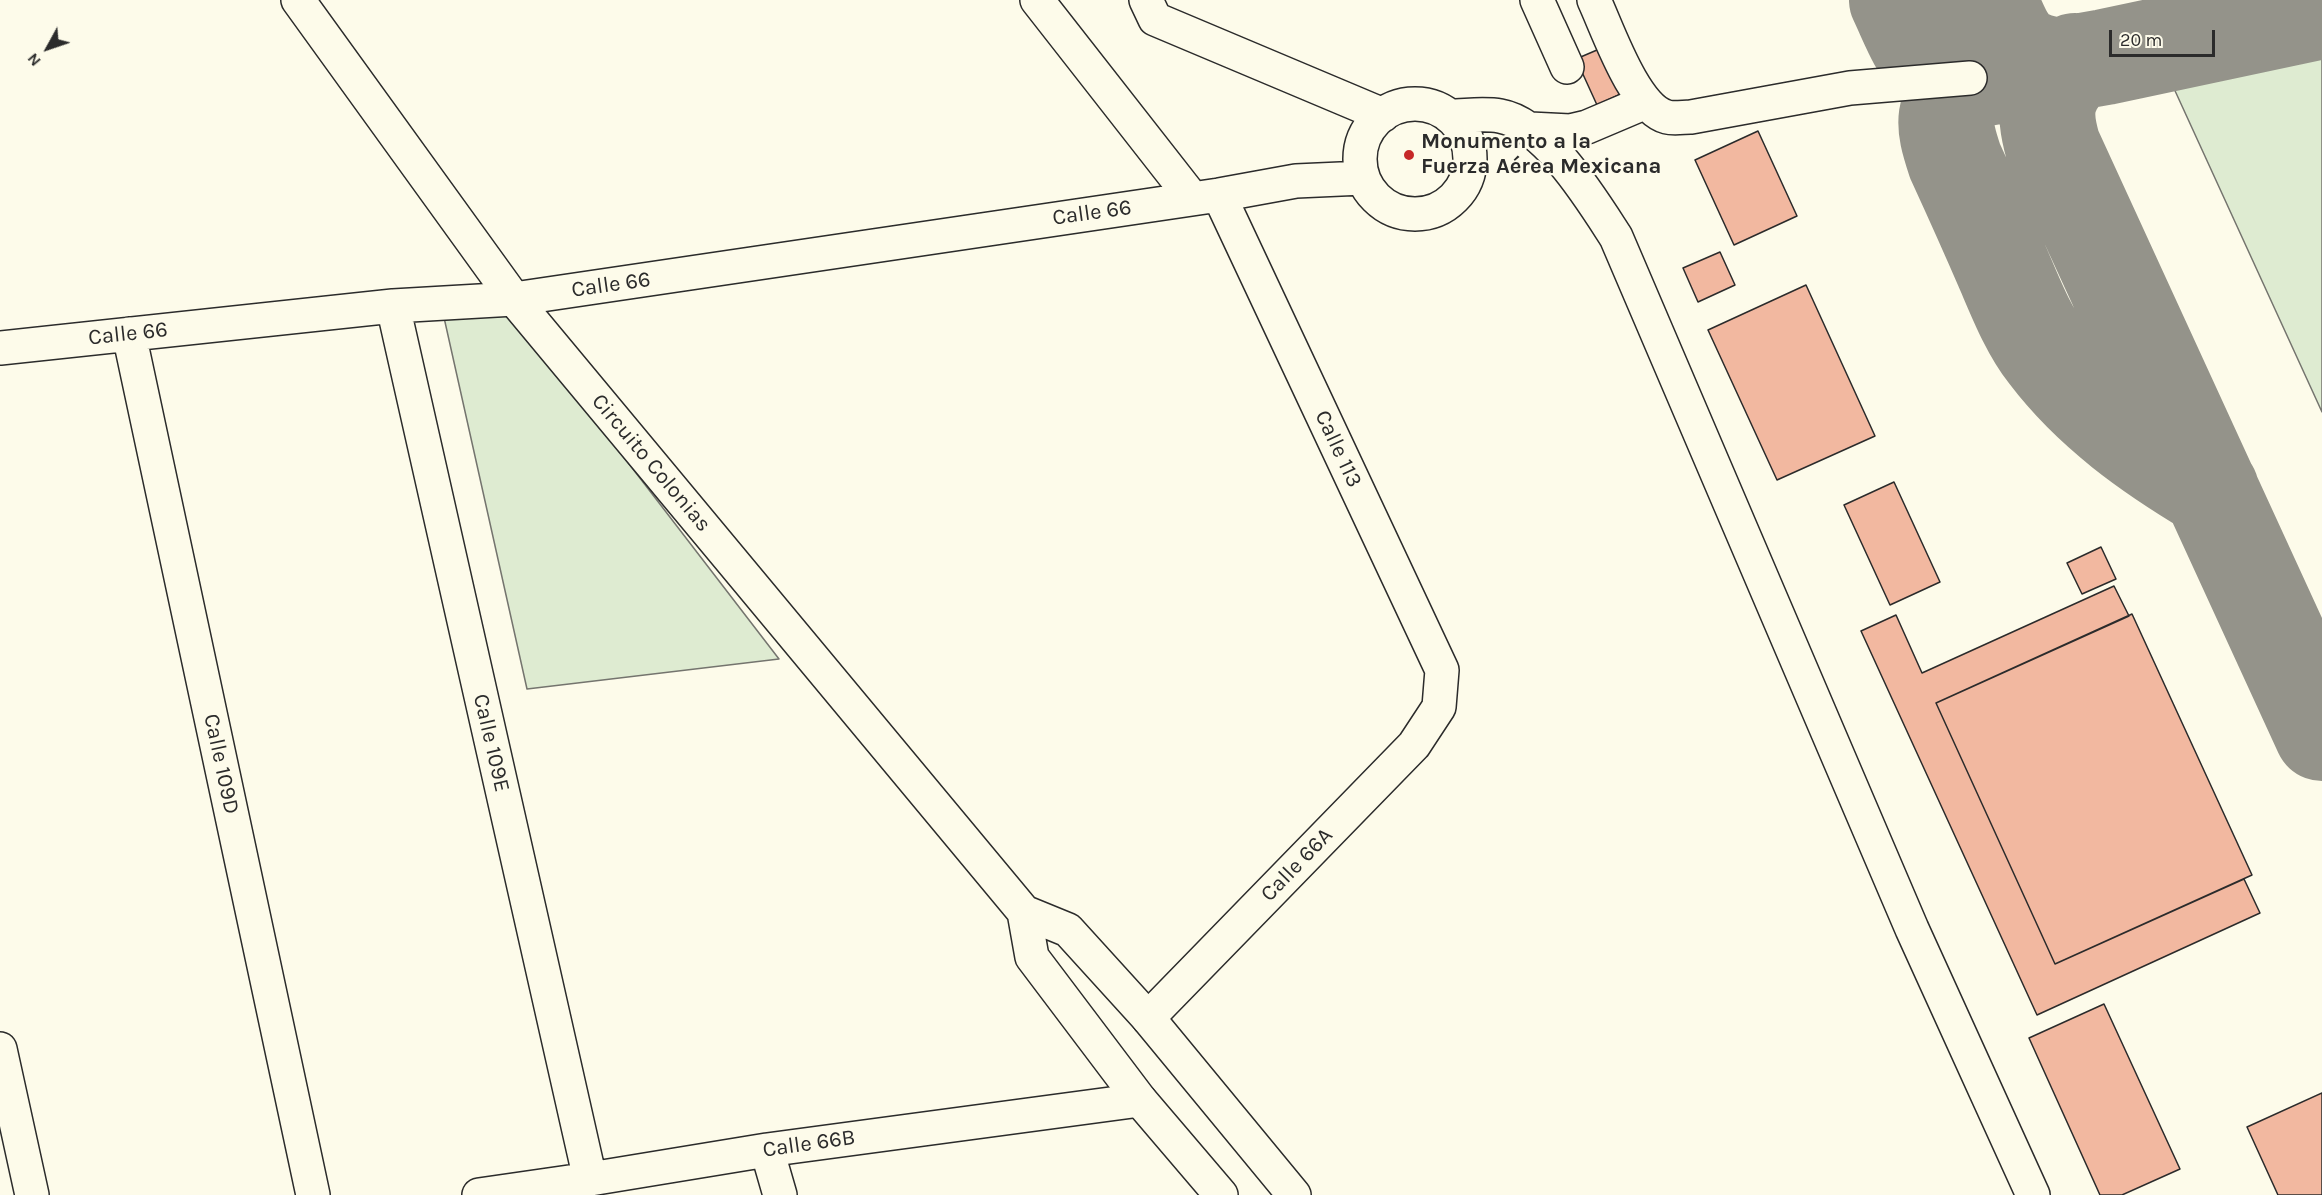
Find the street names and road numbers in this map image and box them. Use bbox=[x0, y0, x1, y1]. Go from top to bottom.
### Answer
street label: Calle 66 bbox=[1051, 194, 1133, 232]
street label: Calle 66 bbox=[570, 266, 652, 304]
street label: Calle 66 bbox=[87, 317, 169, 351]
street label: Circuito Colonias bbox=[586, 389, 716, 537]
street label: Calle 113 bbox=[1309, 406, 1367, 492]
street label: Calle 109E bbox=[467, 691, 515, 795]
street label: Calle 109D bbox=[197, 711, 245, 817]
street label: Calle 66A bbox=[1255, 823, 1339, 907]
street label: Calle 66B bbox=[761, 1124, 857, 1164]

